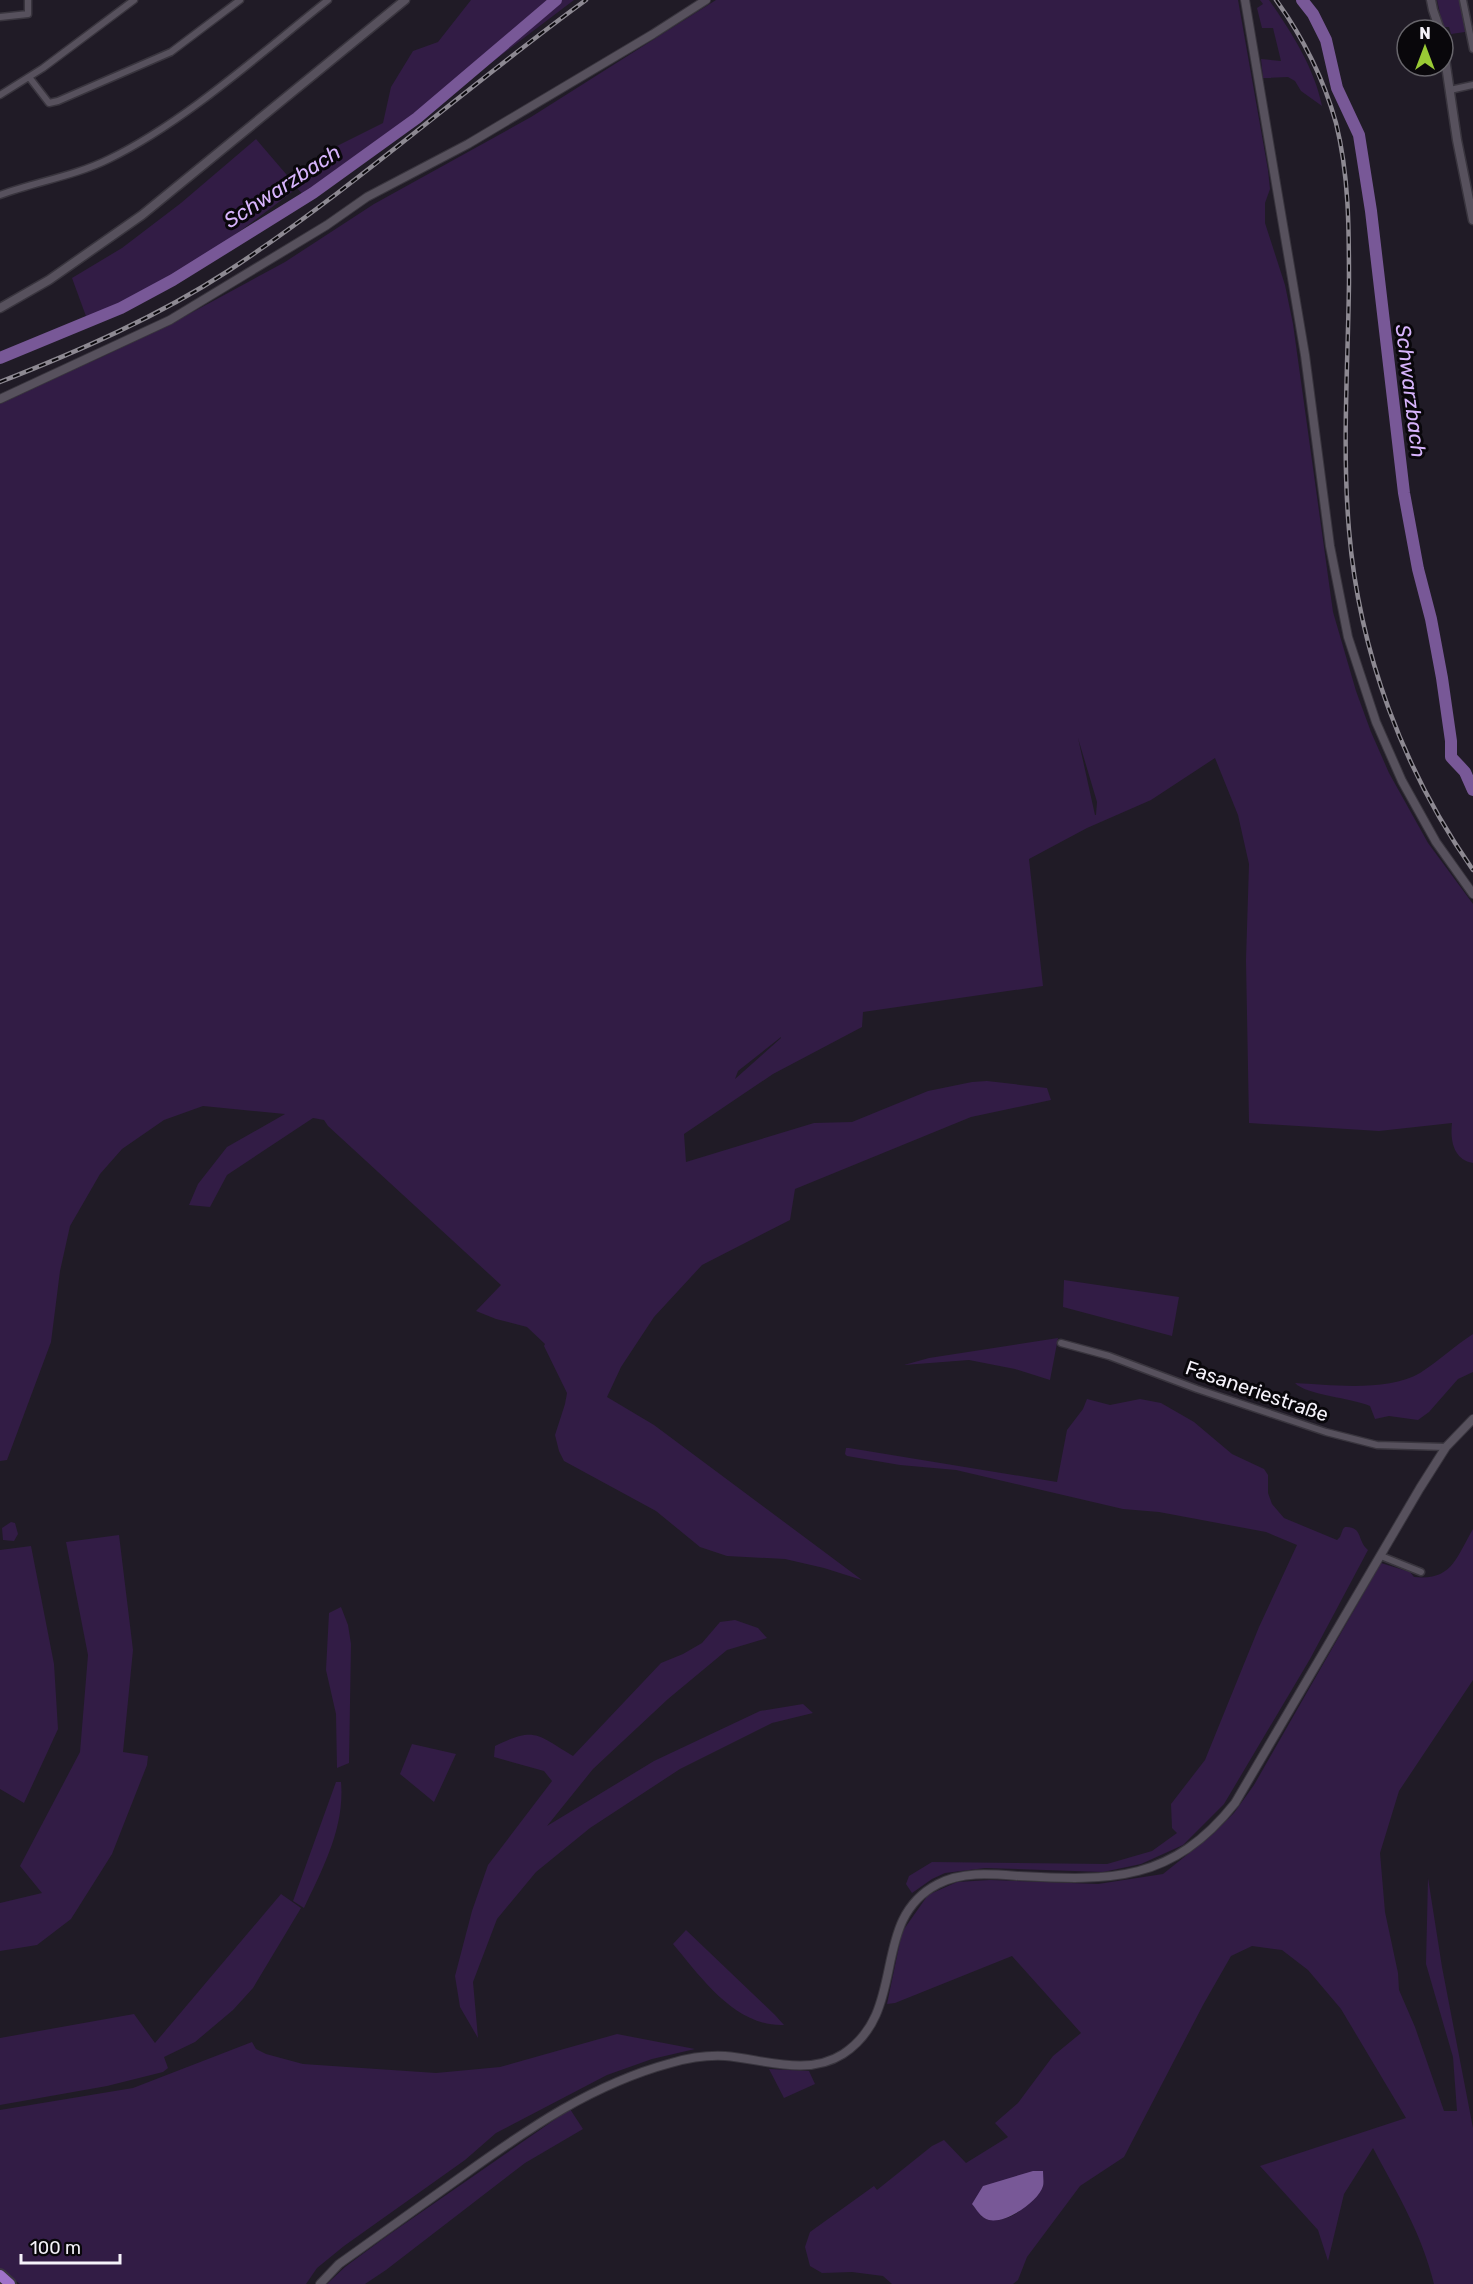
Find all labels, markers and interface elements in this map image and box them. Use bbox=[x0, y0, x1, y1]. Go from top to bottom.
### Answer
north arrow bbox=[1395, 18, 1455, 78]
text: N bbox=[1419, 24, 1431, 43]
water label: Schwarzbach bbox=[219, 139, 345, 233]
water label: Schwarzbach bbox=[1390, 323, 1432, 459]
street label: Fasaneriestraße bbox=[1182, 1355, 1332, 1427]
scale bar bbox=[21, 2227, 120, 2265]
text: 100 m bbox=[30, 2237, 81, 2259]

